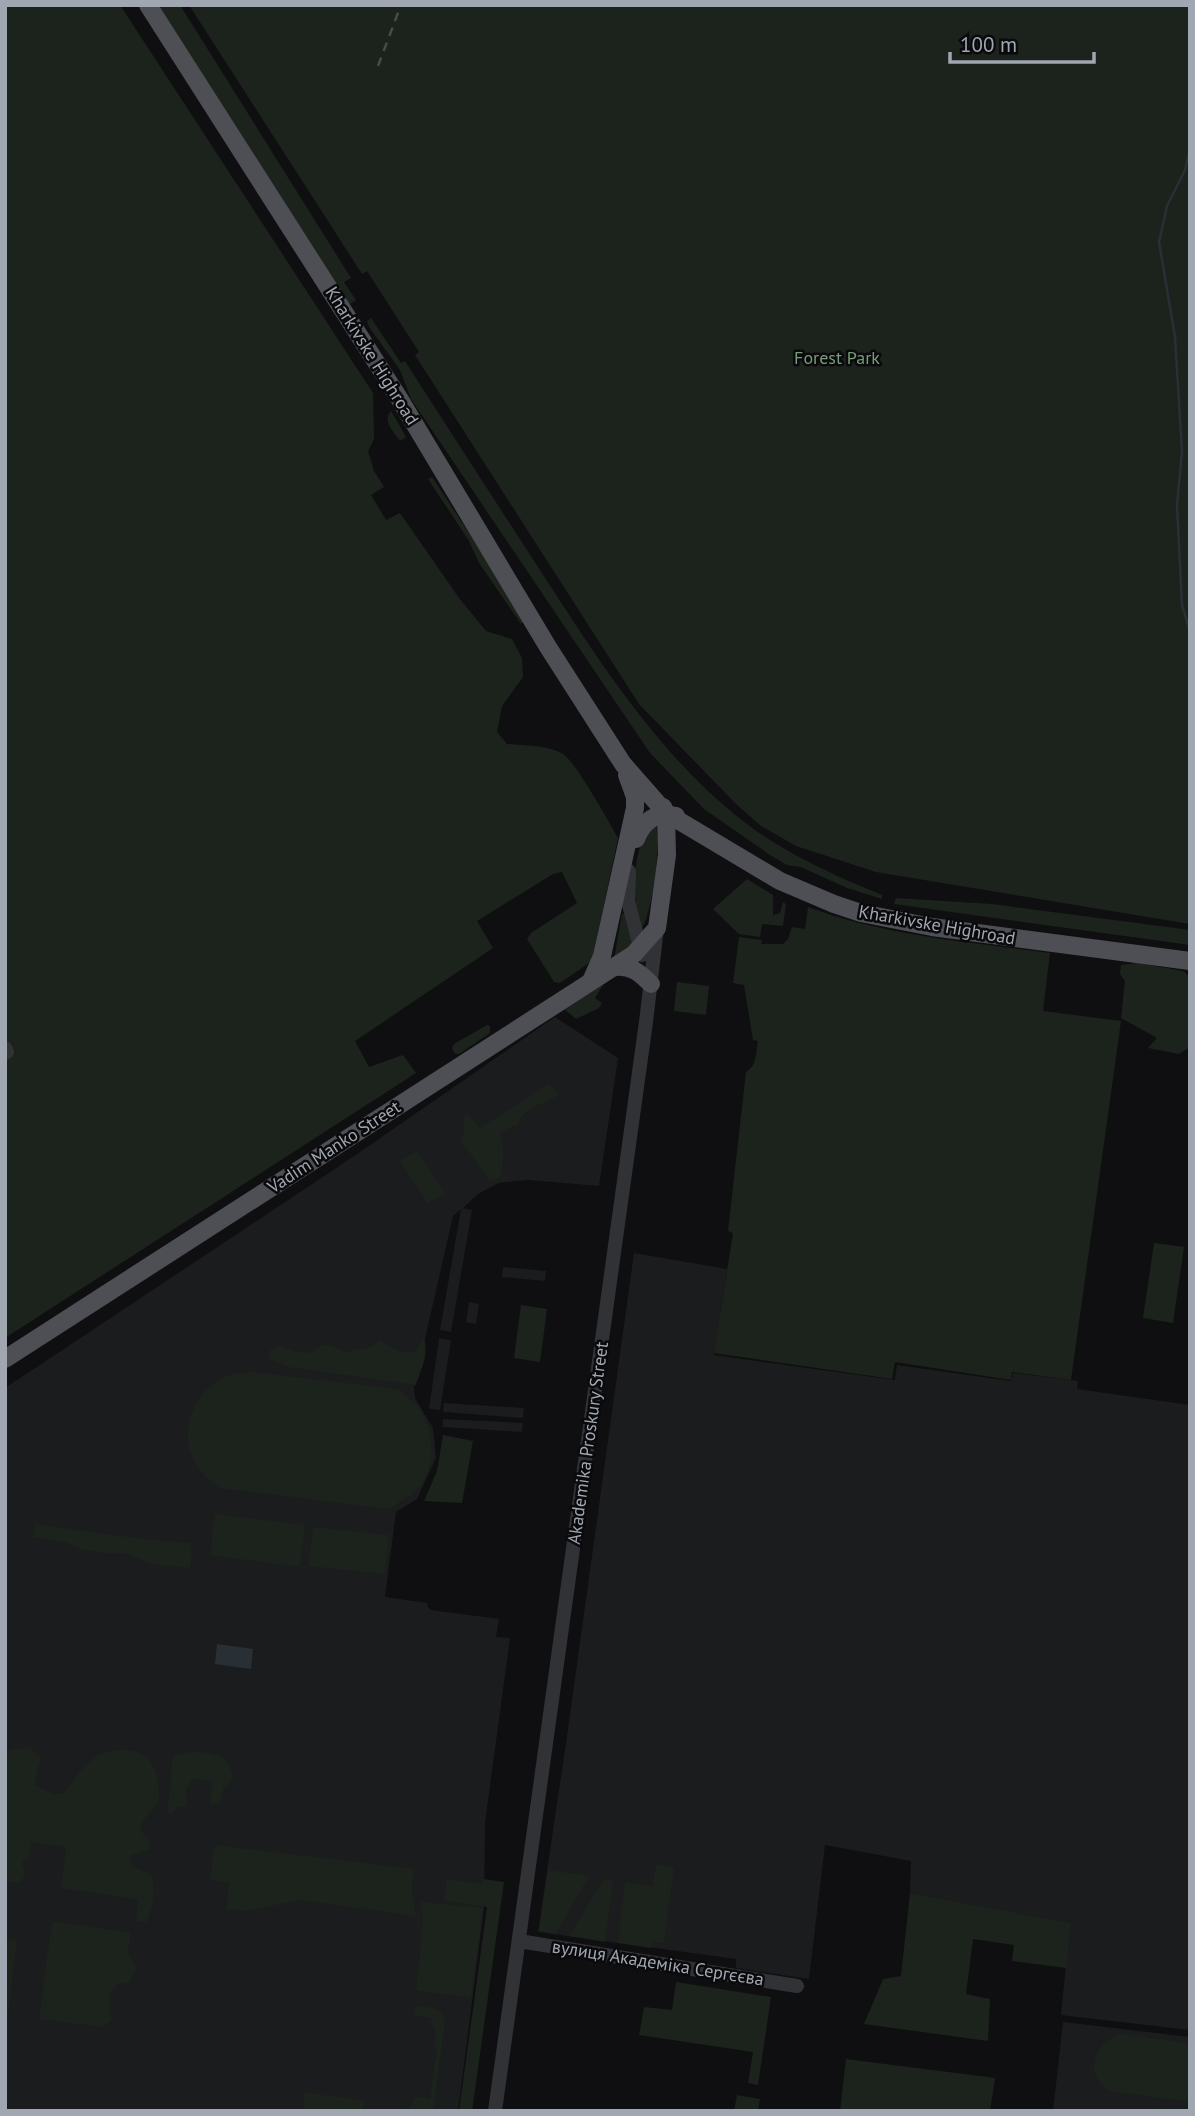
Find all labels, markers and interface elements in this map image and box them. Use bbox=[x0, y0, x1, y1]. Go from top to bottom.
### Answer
scale bar bbox=[950, 21, 1094, 65]
text: 100 m bbox=[960, 31, 1017, 58]
street label: Kharkivske Highroad bbox=[321, 282, 424, 429]
park label: Forest Park bbox=[794, 346, 880, 369]
street label: Kharkivske Highroad bbox=[857, 899, 1017, 950]
street label: Vadim Manko Street bbox=[262, 1095, 405, 1199]
street label: Akademika Proskury Street bbox=[562, 1340, 613, 1546]
street label: вулиця Академіка Сергєєва bbox=[551, 1934, 766, 1991]

